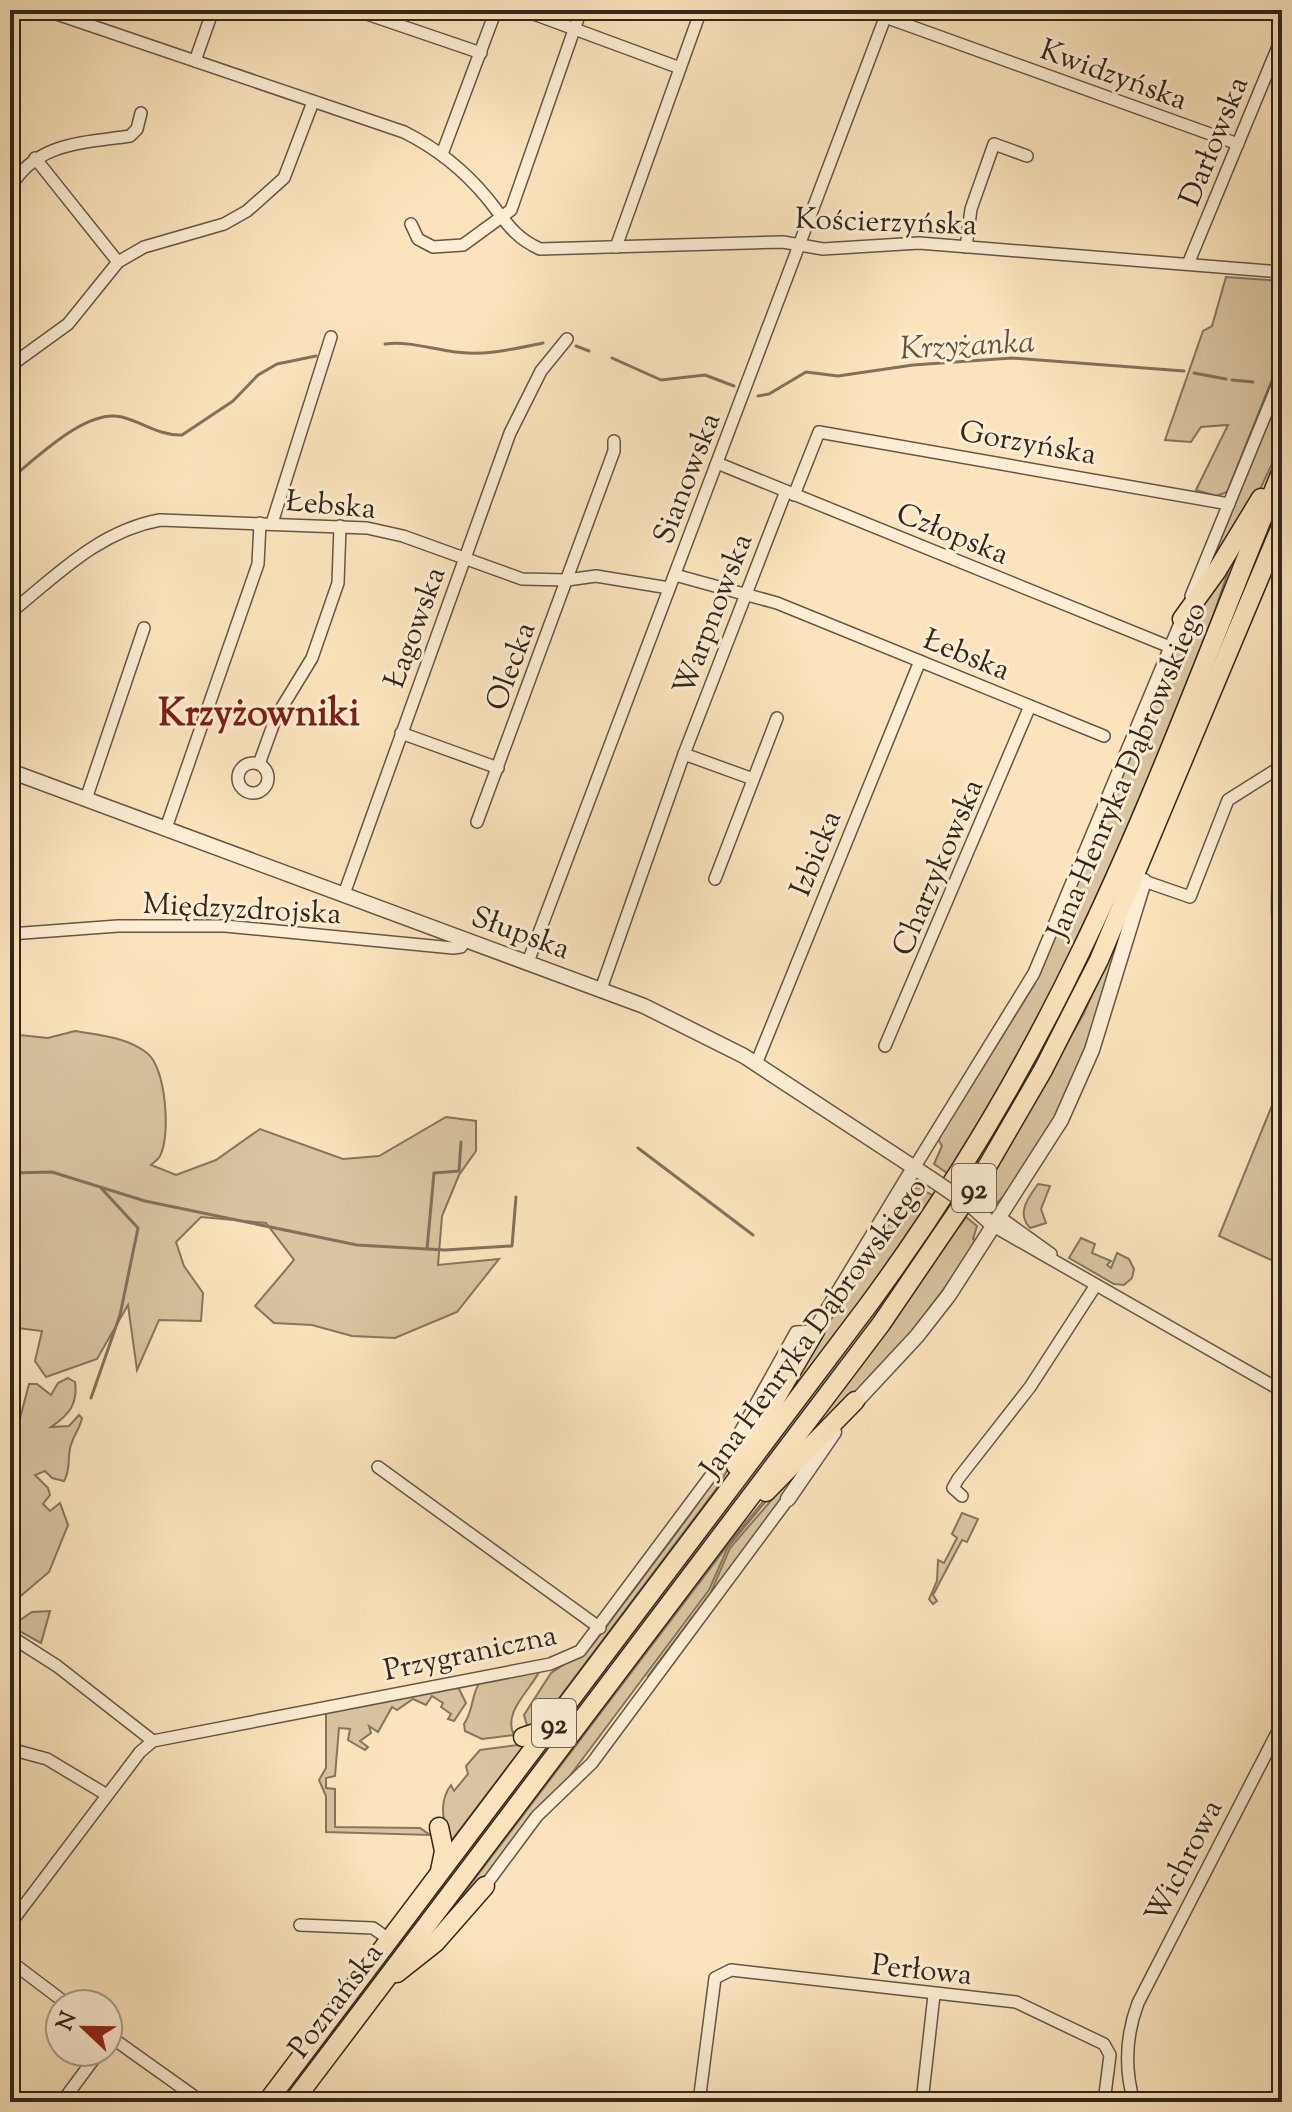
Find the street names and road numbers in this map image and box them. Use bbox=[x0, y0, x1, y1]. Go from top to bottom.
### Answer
street label: Kwidzyńska bbox=[1034, 30, 1193, 123]
street label: Darłowska bbox=[1170, 70, 1261, 213]
street label: Kościerzyńska bbox=[794, 199, 978, 248]
street label: Sianowska bbox=[644, 407, 733, 551]
street label: Gorzyńska bbox=[956, 411, 1100, 478]
street label: Łebska bbox=[284, 481, 378, 532]
street label: Człopska bbox=[889, 493, 1015, 577]
street label: Warpnowska bbox=[664, 528, 765, 702]
street label: Łagowska bbox=[375, 561, 458, 694]
street label: Jana Henryka Dąbrowskiego bbox=[1037, 596, 1219, 948]
street label: Olecka bbox=[477, 616, 548, 717]
street label: Łebska bbox=[916, 619, 1016, 693]
street label: Charzykowska bbox=[883, 773, 996, 963]
street label: Izbicka bbox=[781, 804, 854, 903]
street label: Międzyzdrojska bbox=[141, 884, 342, 937]
street label: Słupska bbox=[465, 897, 576, 972]
road number: 92 bbox=[952, 1164, 996, 1212]
street label: Jana Henryka Dąbrowskiego bbox=[690, 1169, 939, 1489]
street label: Przygraniczna bbox=[380, 1615, 561, 1694]
road number: 92 bbox=[532, 1699, 576, 1747]
street label: Wichrowa bbox=[1136, 1793, 1235, 1931]
street label: Poznańska bbox=[279, 1935, 395, 2068]
street label: Perłowa bbox=[869, 1945, 974, 1998]

